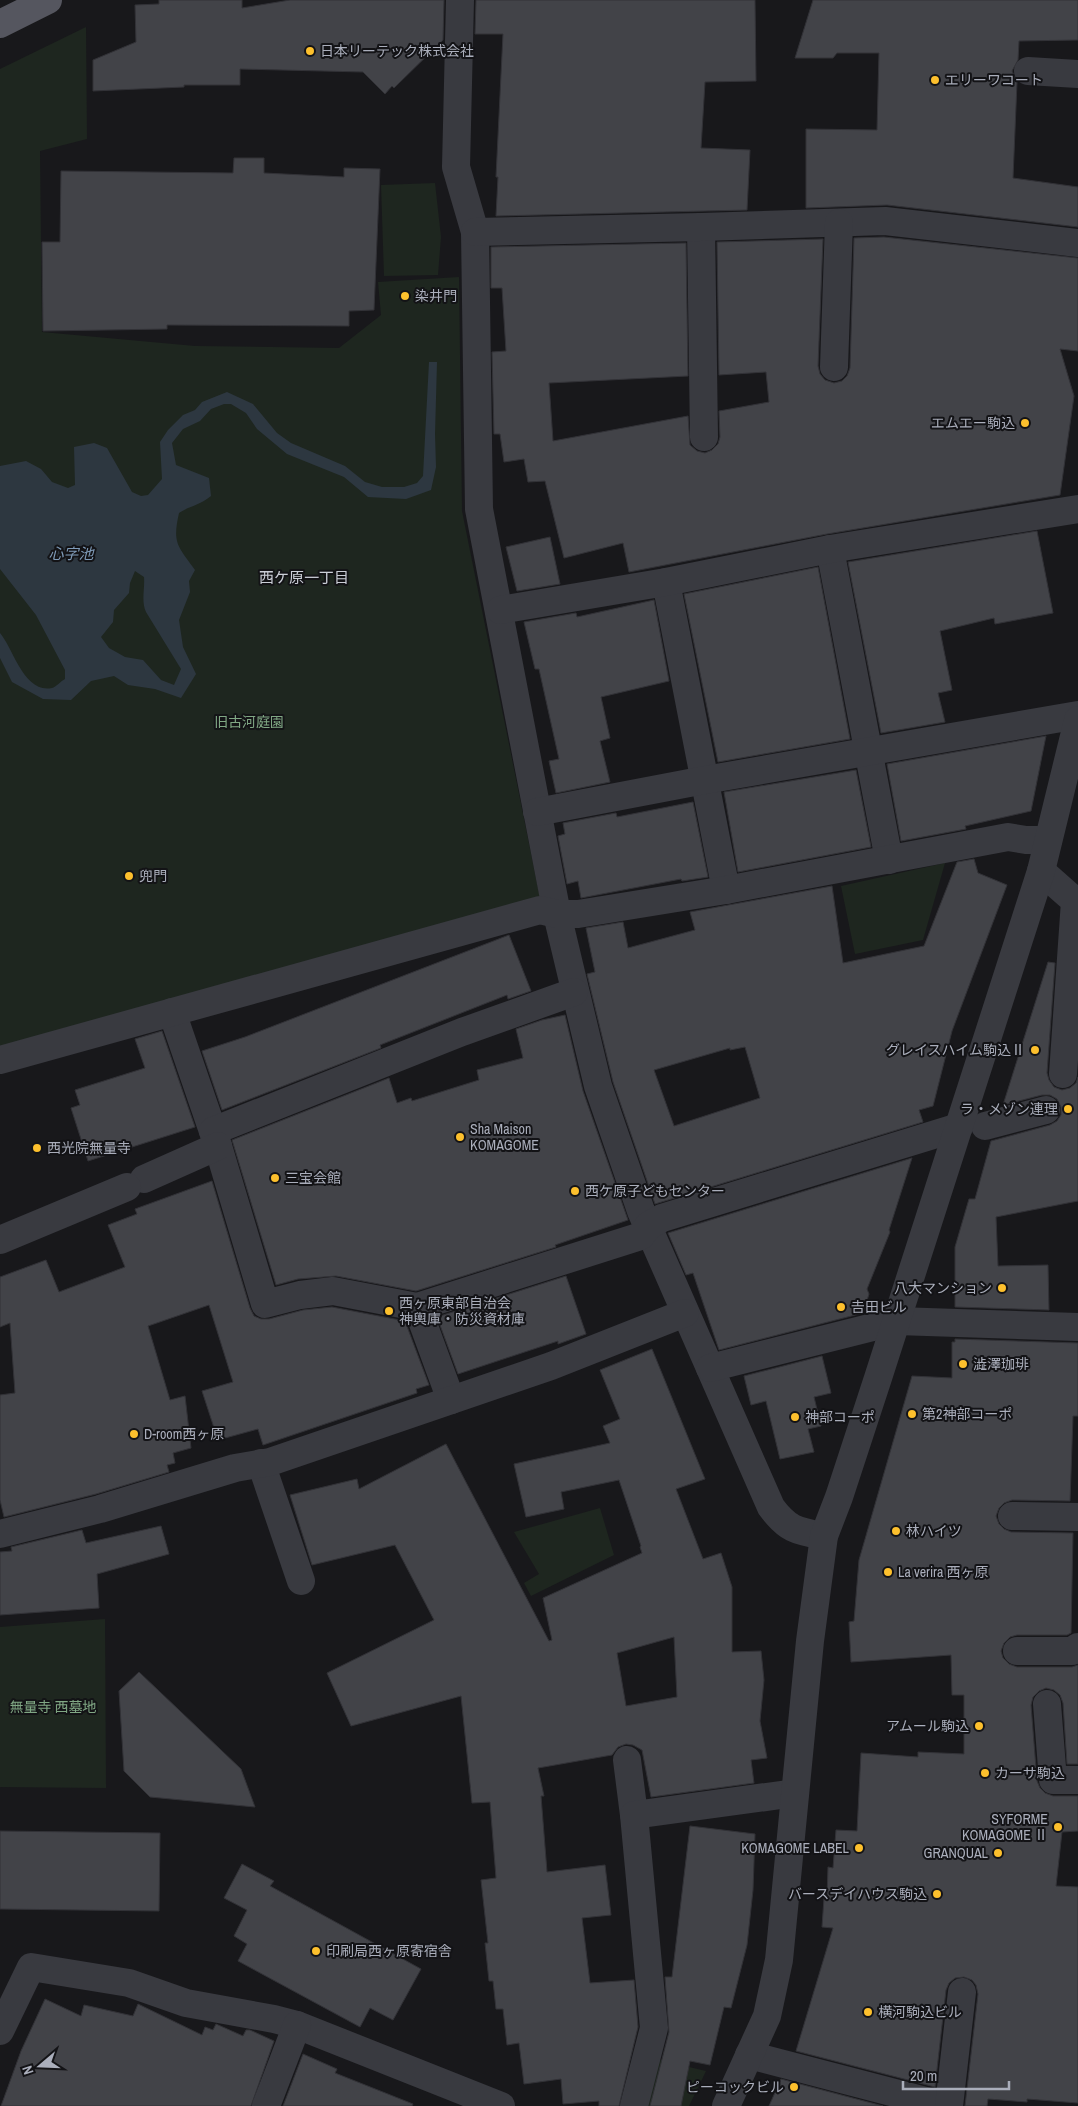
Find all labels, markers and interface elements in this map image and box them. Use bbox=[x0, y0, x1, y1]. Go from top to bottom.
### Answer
place label: 日本リーテック株式会社 bbox=[320, 42, 474, 60]
marker: 日本リーテック株式会社 bbox=[304, 45, 316, 57]
place label: エリーワコート bbox=[945, 71, 1043, 89]
marker: エリーワコート bbox=[929, 74, 941, 86]
place label: 染井門 bbox=[415, 287, 457, 305]
marker: 染井門 bbox=[399, 290, 411, 302]
place label: エムエー駒込 bbox=[931, 414, 1015, 432]
marker: エムエー駒込 bbox=[1019, 417, 1031, 429]
water label: 心字池 bbox=[48, 543, 95, 564]
district label: 西ケ原一丁目 bbox=[259, 567, 349, 588]
park label: 旧古河庭園 bbox=[214, 713, 284, 731]
place label: 兜門 bbox=[139, 867, 167, 885]
marker: 兜門 bbox=[123, 870, 135, 882]
place label: グレイスハイム駒込Ⅱ bbox=[886, 1041, 1025, 1059]
marker: グレイスハイム駒込Ⅱ bbox=[1029, 1044, 1041, 1056]
place label: ラ・メゾン連理 bbox=[960, 1100, 1058, 1118]
marker: ラ・メゾン連理 bbox=[1062, 1103, 1074, 1115]
place label: Sha Maison KOMAGOME bbox=[470, 1120, 539, 1154]
marker: Sha Maison KOMAGOME bbox=[454, 1131, 466, 1143]
place label: 西光院無量寺 bbox=[47, 1139, 131, 1157]
marker: 西光院無量寺 bbox=[31, 1142, 43, 1154]
place label: 三宝会館 bbox=[285, 1169, 341, 1187]
marker: 三宝会館 bbox=[269, 1172, 281, 1184]
place label: 西ケ原子どもセンター bbox=[585, 1182, 725, 1200]
marker: 西ケ原子どもセンター bbox=[569, 1185, 581, 1197]
place label: 八大マンション bbox=[894, 1279, 992, 1297]
marker: 八大マンション bbox=[996, 1282, 1008, 1294]
place label: 西ヶ原東部自治会 神輿庫・防災資材庫 bbox=[399, 1294, 525, 1328]
place label: 𠮷田ビル bbox=[851, 1298, 907, 1316]
marker: 𠮷田ビル bbox=[835, 1301, 847, 1313]
marker: 西ヶ原東部自治会 神輿庫・防災資材庫 bbox=[383, 1305, 395, 1317]
place label: 澁澤珈琲 bbox=[973, 1355, 1029, 1373]
marker: 澁澤珈琲 bbox=[957, 1358, 969, 1370]
place label: 第2神部コーポ bbox=[922, 1405, 1012, 1423]
place label: 神部コーポ bbox=[805, 1408, 875, 1426]
marker: 第2神部コーポ bbox=[906, 1408, 918, 1420]
marker: 神部コーポ bbox=[789, 1411, 801, 1423]
place label: D-room西ヶ原 bbox=[144, 1425, 224, 1443]
marker: D-room西ヶ原 bbox=[128, 1428, 140, 1440]
place label: 林ハイツ bbox=[906, 1522, 962, 1540]
marker: 林ハイツ bbox=[890, 1525, 902, 1537]
place label: La verira 西ヶ原 bbox=[898, 1563, 989, 1581]
marker: La verira 西ヶ原 bbox=[882, 1566, 894, 1578]
park label: 無量寺 西墓地 bbox=[9, 1698, 97, 1716]
place label: アムール駒込 bbox=[886, 1717, 969, 1735]
marker: アムール駒込 bbox=[973, 1720, 985, 1732]
place label: カーサ駒込 bbox=[995, 1764, 1065, 1782]
marker: カーサ駒込 bbox=[979, 1767, 991, 1779]
place label: SYFORME KOMAGOME Ⅱ bbox=[962, 1810, 1048, 1844]
marker: SYFORME KOMAGOME Ⅱ bbox=[1052, 1821, 1064, 1833]
place label: KOMAGOME LABEL bbox=[741, 1839, 850, 1857]
marker: KOMAGOME LABEL bbox=[853, 1842, 865, 1854]
place label: GRANQUAL bbox=[924, 1844, 989, 1862]
marker: GRANQUAL bbox=[992, 1847, 1004, 1859]
place label: バースデイハウス駒込 bbox=[788, 1885, 927, 1903]
marker: バースデイハウス駒込 bbox=[931, 1888, 943, 1900]
place label: 印刷局西ヶ原寄宿舎 bbox=[326, 1942, 452, 1960]
marker: 印刷局西ヶ原寄宿舎 bbox=[310, 1945, 322, 1957]
place label: 横河駒込ビル bbox=[878, 2003, 962, 2021]
marker: 横河駒込ビル bbox=[862, 2006, 874, 2018]
north arrow bbox=[15, 2041, 65, 2091]
scale bar bbox=[903, 2058, 1009, 2090]
text: N bbox=[18, 2063, 38, 2077]
text: 20 m bbox=[910, 2065, 937, 2086]
place label: ピーコックビル bbox=[686, 2078, 784, 2096]
marker: ピーコックビル bbox=[788, 2081, 800, 2093]

